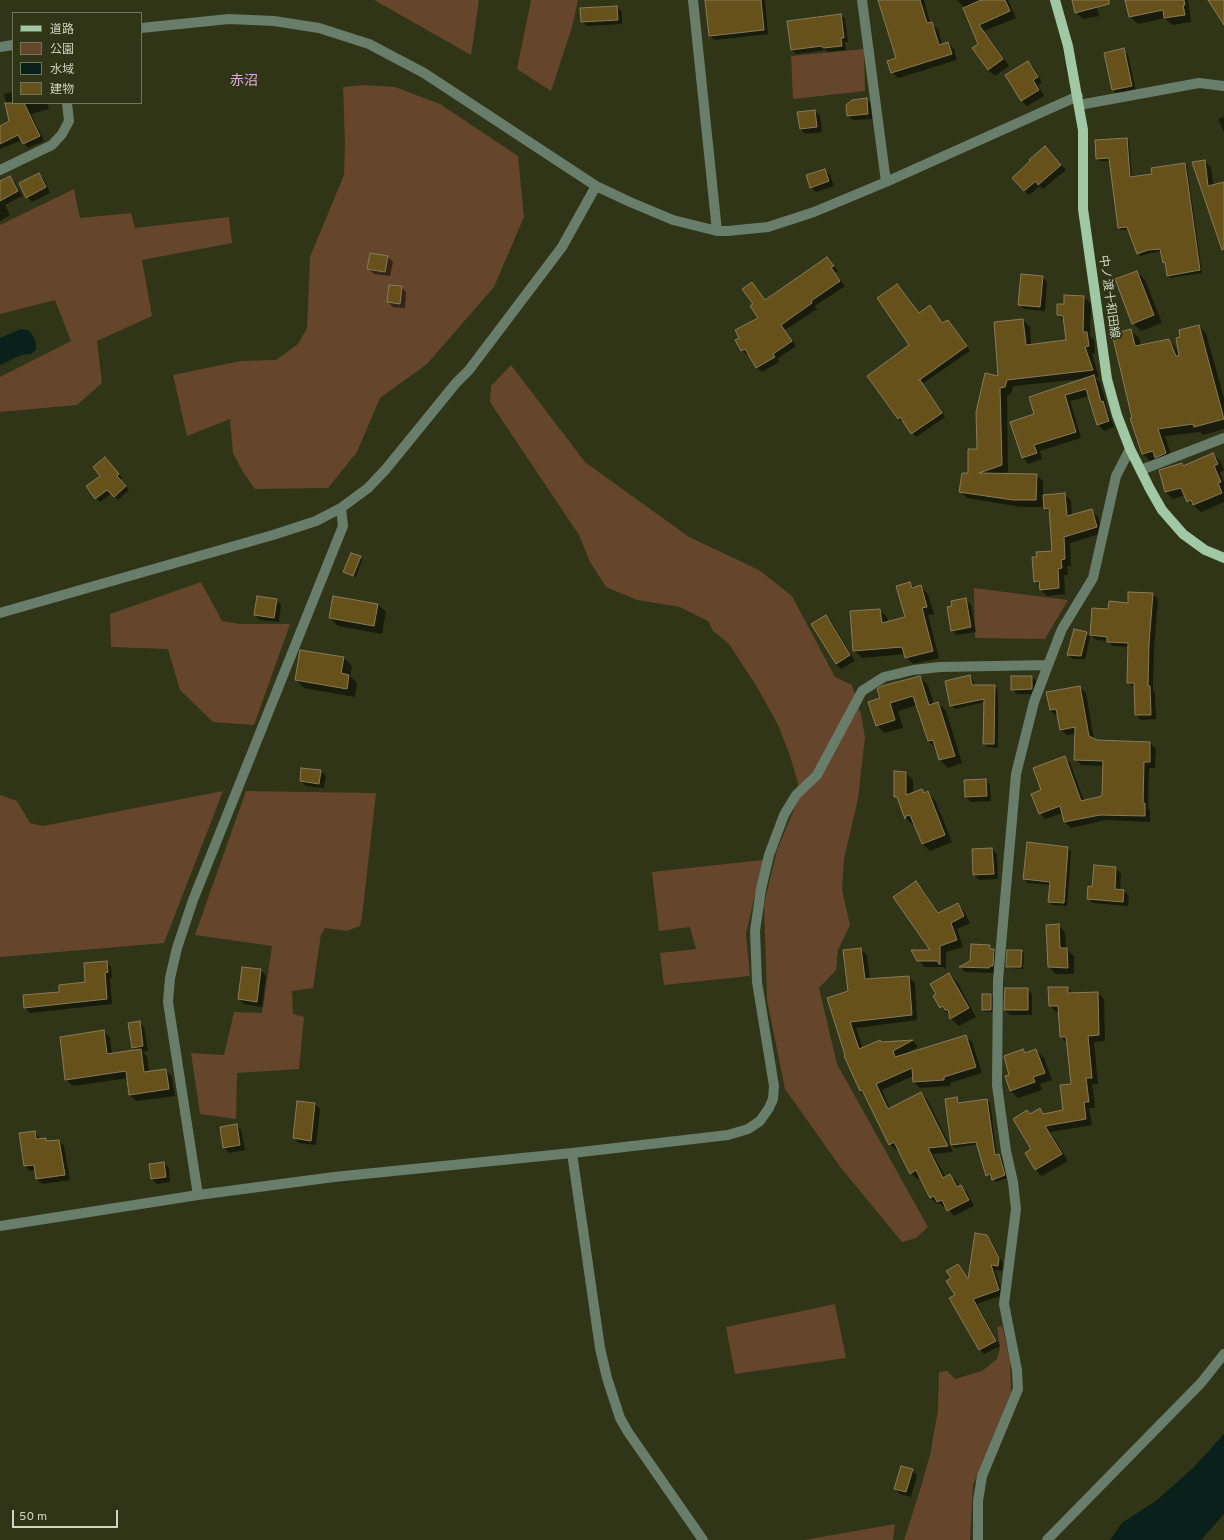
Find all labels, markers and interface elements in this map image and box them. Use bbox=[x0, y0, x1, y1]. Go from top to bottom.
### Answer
legend bbox=[12, 12, 142, 104]
text: 道路 bbox=[50, 22, 74, 38]
text: 公園 bbox=[50, 42, 74, 58]
text: 水域 bbox=[50, 62, 74, 78]
district label: 赤沼 bbox=[230, 74, 258, 90]
text: 建物 bbox=[50, 82, 74, 98]
street label: 中ノ渡十和田線 bbox=[1095, 254, 1121, 340]
scale bar bbox=[14, 1502, 120, 1528]
text: 50 m bbox=[19, 1509, 47, 1525]

